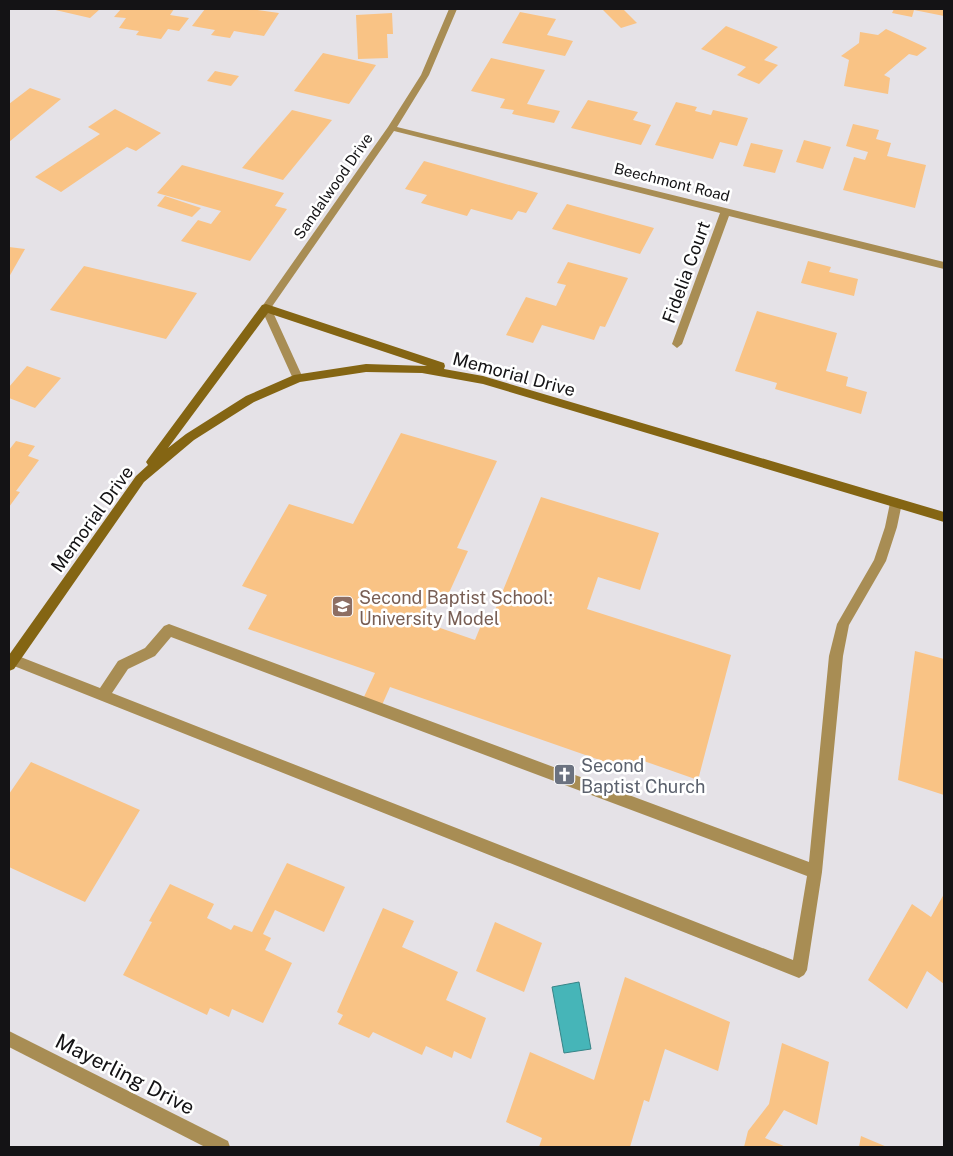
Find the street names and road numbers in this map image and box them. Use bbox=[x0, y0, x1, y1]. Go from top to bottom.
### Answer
street label: Sandalwood Drive bbox=[290, 130, 376, 242]
street label: Beechmont Road bbox=[612, 159, 732, 205]
street label: Fidelia Court bbox=[658, 218, 714, 326]
street label: Memorial Drive bbox=[450, 348, 578, 400]
street label: Memorial Drive bbox=[46, 462, 138, 576]
street label: Mayerling Drive bbox=[51, 1028, 199, 1120]

